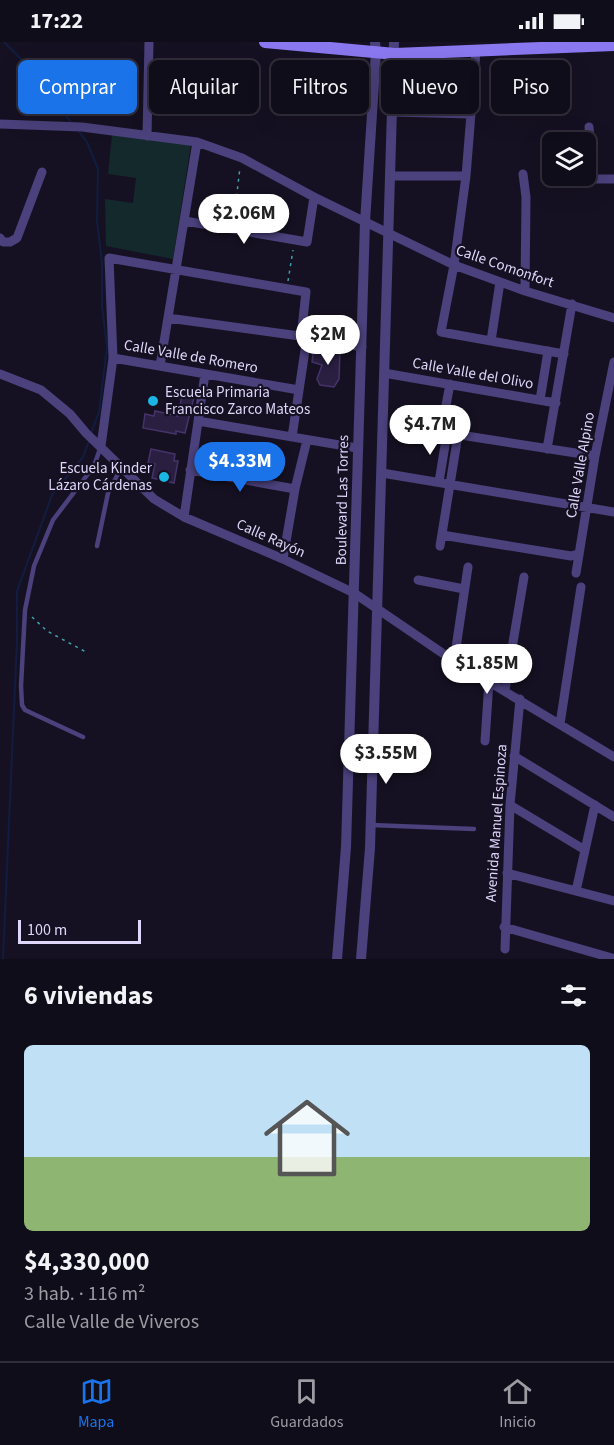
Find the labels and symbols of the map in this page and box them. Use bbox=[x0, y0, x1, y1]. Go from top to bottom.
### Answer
pin: $2.06M bbox=[195, 194, 293, 245]
street label: Calle Comonfort bbox=[453, 240, 557, 293]
pin: $2M bbox=[299, 315, 357, 366]
street label: Calle Valle de Romero bbox=[122, 334, 260, 379]
street label: Calle Valle del Olivo bbox=[411, 353, 535, 394]
place label: Escuela Primaria Francisco Zarco Mateos bbox=[165, 382, 310, 420]
marker: Escuela Primaria Francisco Zarco Mateos bbox=[146, 394, 160, 408]
pin: $4.7M bbox=[388, 405, 472, 456]
street label: Calle Valle Alpino bbox=[561, 410, 600, 520]
street label: Boulevard Las Torres bbox=[331, 435, 354, 565]
pin: $4.33M bbox=[191, 442, 289, 493]
place label: Escuela Kinder Lázaro Cárdenas bbox=[48, 458, 153, 496]
marker: Escuela Kinder Lázaro Cárdenas bbox=[157, 470, 171, 484]
street label: Calle Rayón bbox=[233, 514, 309, 563]
pin: $1.85M bbox=[438, 644, 536, 695]
pin: $3.55M bbox=[337, 734, 435, 785]
street label: Avenida Manuel Espinoza bbox=[481, 743, 512, 903]
scale bar bbox=[18, 917, 141, 944]

